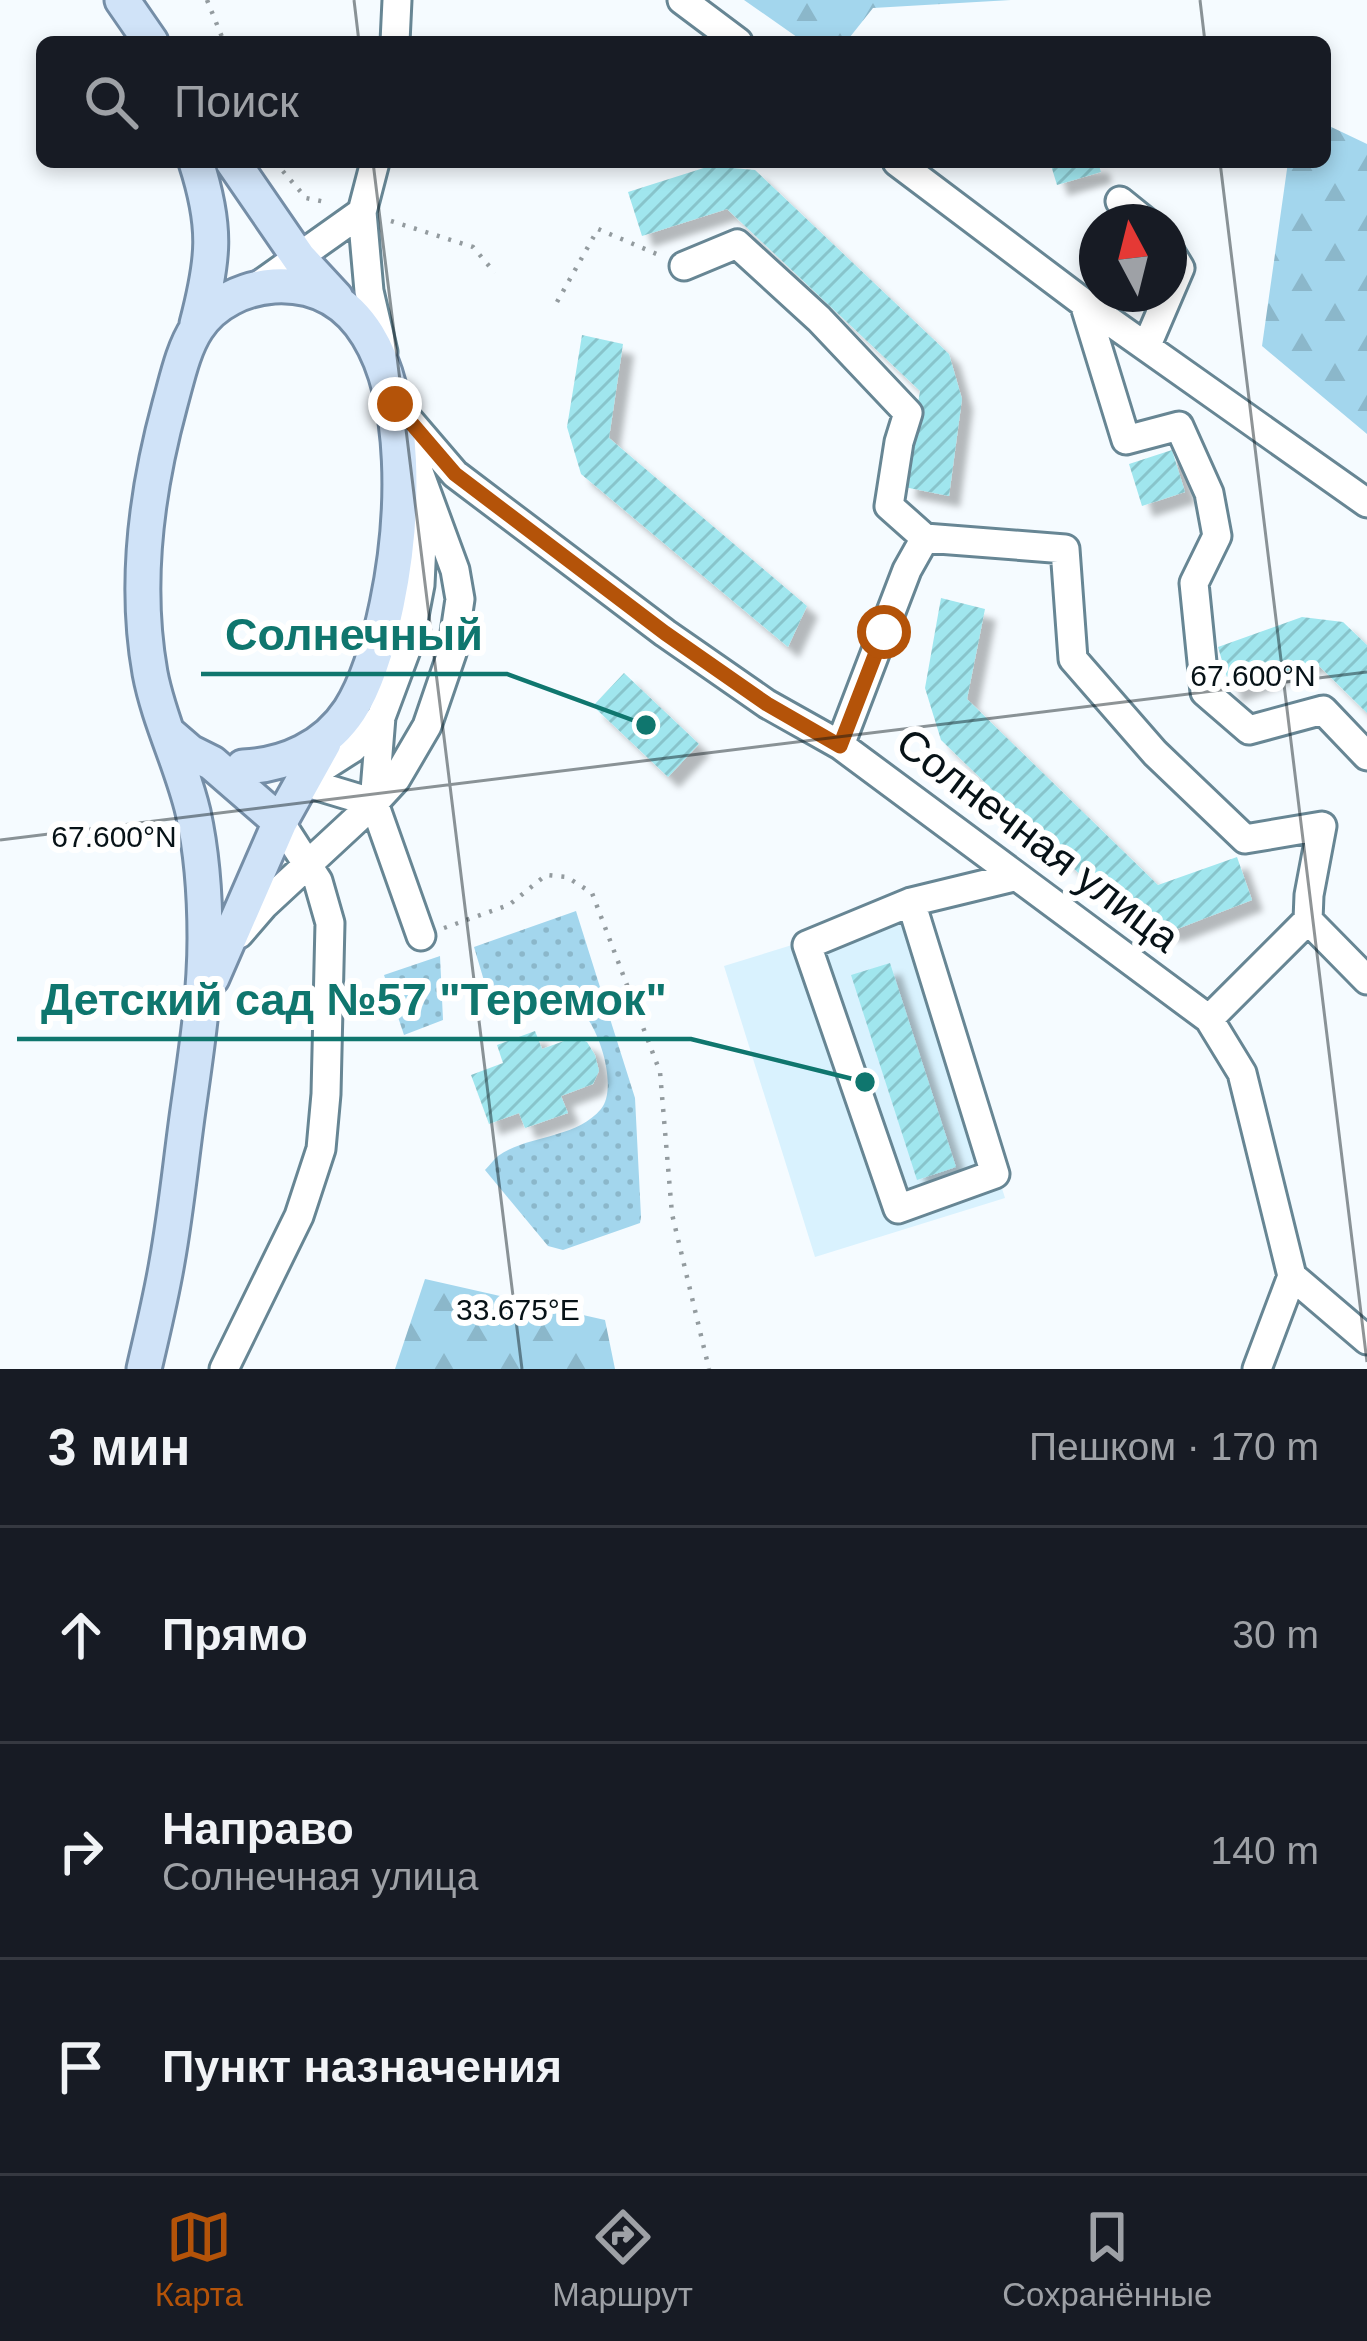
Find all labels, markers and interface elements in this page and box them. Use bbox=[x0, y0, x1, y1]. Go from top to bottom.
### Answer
search box bbox=[36, 36, 1331, 168]
icon: search bbox=[78, 69, 144, 135]
text: Поиск bbox=[174, 76, 299, 127]
north arrow bbox=[1079, 204, 1187, 312]
route end bbox=[368, 377, 422, 431]
callout: Солнечный bbox=[201, 593, 507, 674]
route start bbox=[857, 605, 911, 659]
text: Солнечный bbox=[225, 609, 483, 660]
text: 67.600°N bbox=[1190, 659, 1316, 692]
street label: Солнечная улица bbox=[888, 719, 1189, 962]
text: 67.600°N bbox=[51, 820, 177, 853]
callout: Детский сад №57 "Теремок" bbox=[17, 958, 691, 1039]
text: Детский сад №57 "Теремок" bbox=[41, 974, 667, 1025]
text: 33.675°E bbox=[456, 1293, 580, 1326]
text: 3 мин bbox=[48, 1419, 190, 1476]
text: Пешком · 170 m bbox=[1029, 1425, 1319, 1468]
icon: ahead bbox=[48, 1602, 114, 1668]
text: Прямо bbox=[162, 1609, 308, 1660]
text: 30 m bbox=[1232, 1613, 1319, 1656]
text: Направо bbox=[162, 1803, 354, 1854]
icon: right bbox=[48, 1818, 114, 1884]
text: 140 m bbox=[1211, 1829, 1319, 1872]
text: Солнечная улица bbox=[162, 1855, 478, 1898]
icon: arrive bbox=[48, 2034, 114, 2100]
text: Пункт назначения bbox=[162, 2041, 562, 2092]
tab: Карта bbox=[155, 2204, 243, 2314]
tab: Маршрут bbox=[552, 2204, 693, 2314]
tab: Сохранённые bbox=[1002, 2204, 1212, 2314]

